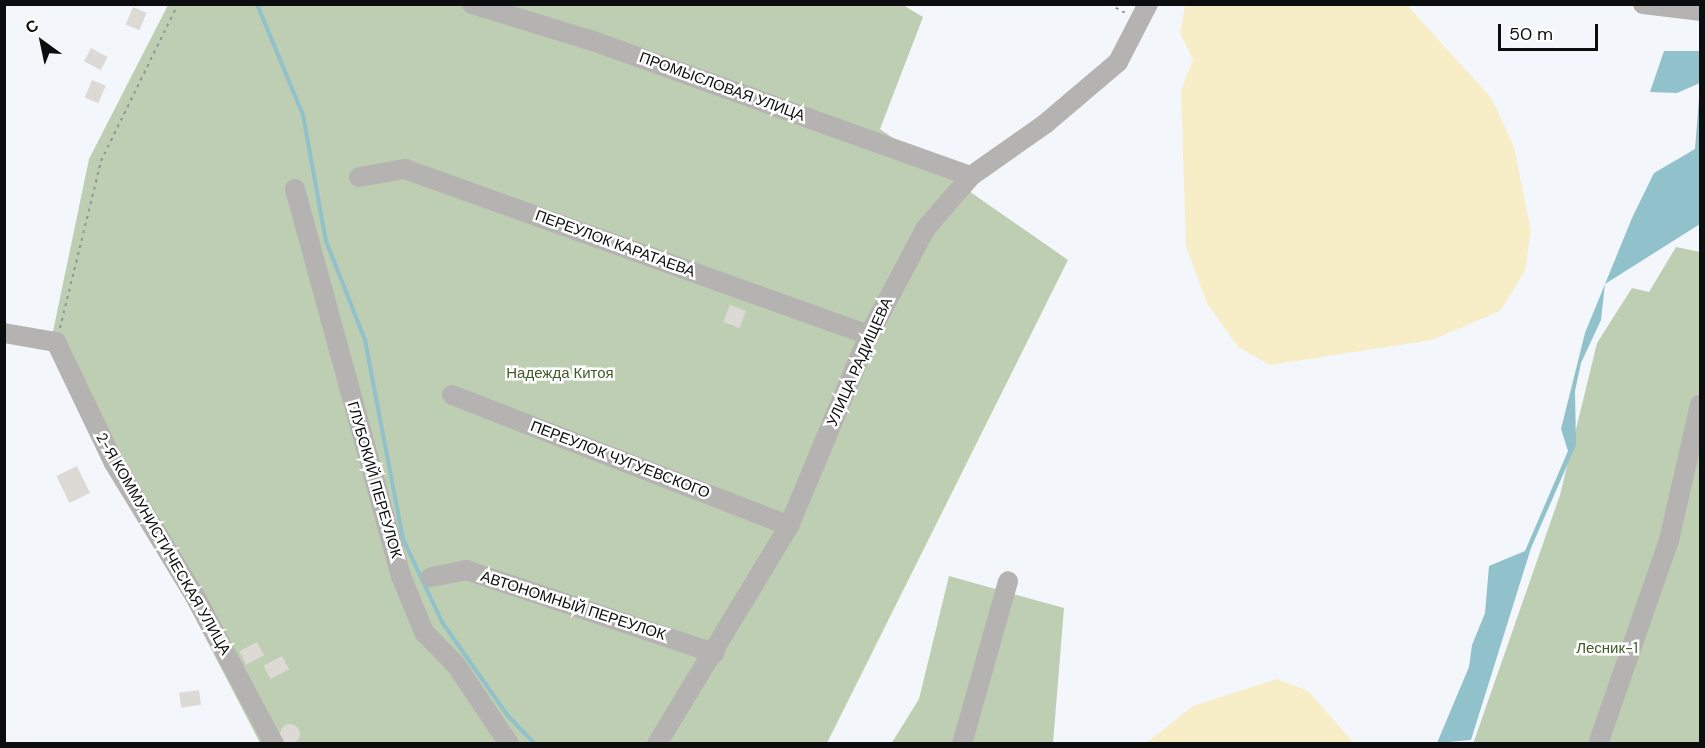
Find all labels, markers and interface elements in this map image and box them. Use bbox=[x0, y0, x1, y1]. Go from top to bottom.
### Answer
north arrow bbox=[12, 12, 72, 72]
scale bar bbox=[1501, 12, 1602, 50]
text: С bbox=[21, 15, 42, 38]
text: 50 m bbox=[1509, 22, 1553, 46]
street label: ПРОМЫСЛОВАЯ УЛИЦА bbox=[637, 49, 807, 125]
street label: ПЕРЕУЛОК КАРАТАЕВА bbox=[533, 207, 697, 281]
street label: УЛИЦА РАДИЩЕВА bbox=[824, 295, 896, 429]
park label: Надежда Китоя bbox=[506, 365, 614, 383]
street label: ГЛУБОКИЙ ПЕРЕУЛОК bbox=[343, 399, 405, 561]
street label: ПЕРЕУЛОК ЧУГУЕВСКОГО bbox=[528, 417, 712, 503]
street label: 2-Я КОММУНИСТИЧЕСКАЯ УЛИЦА bbox=[92, 430, 234, 658]
street label: АВТОНОМНЫЙ ПЕРЕУЛОК bbox=[478, 568, 668, 644]
park label: Лесник-1 bbox=[1576, 640, 1638, 658]

